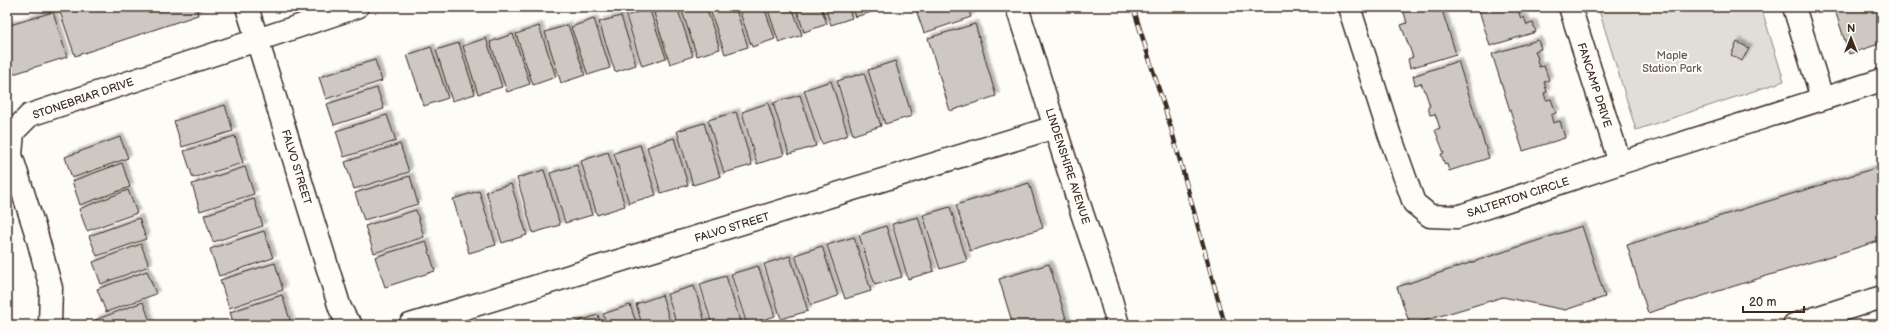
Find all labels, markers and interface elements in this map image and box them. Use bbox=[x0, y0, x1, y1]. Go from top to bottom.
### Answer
north arrow bbox=[1831, 18, 1871, 58]
text: N bbox=[1847, 22, 1855, 35]
street label: FANCAMP DRIVE bbox=[1575, 41, 1614, 129]
park label: Maple Station Park bbox=[1642, 49, 1702, 75]
street label: STONEBRIAR DRIVE bbox=[31, 75, 135, 122]
street label: LINDENSHIRE AVENUE bbox=[1043, 107, 1092, 226]
street label: FALVO STREET bbox=[279, 128, 314, 207]
street label: SALTERTON CIRCLE bbox=[1466, 175, 1571, 220]
street label: FALVO STREET bbox=[693, 210, 772, 245]
scale bar bbox=[1743, 288, 1804, 314]
text: 20 m bbox=[1749, 295, 1776, 310]

